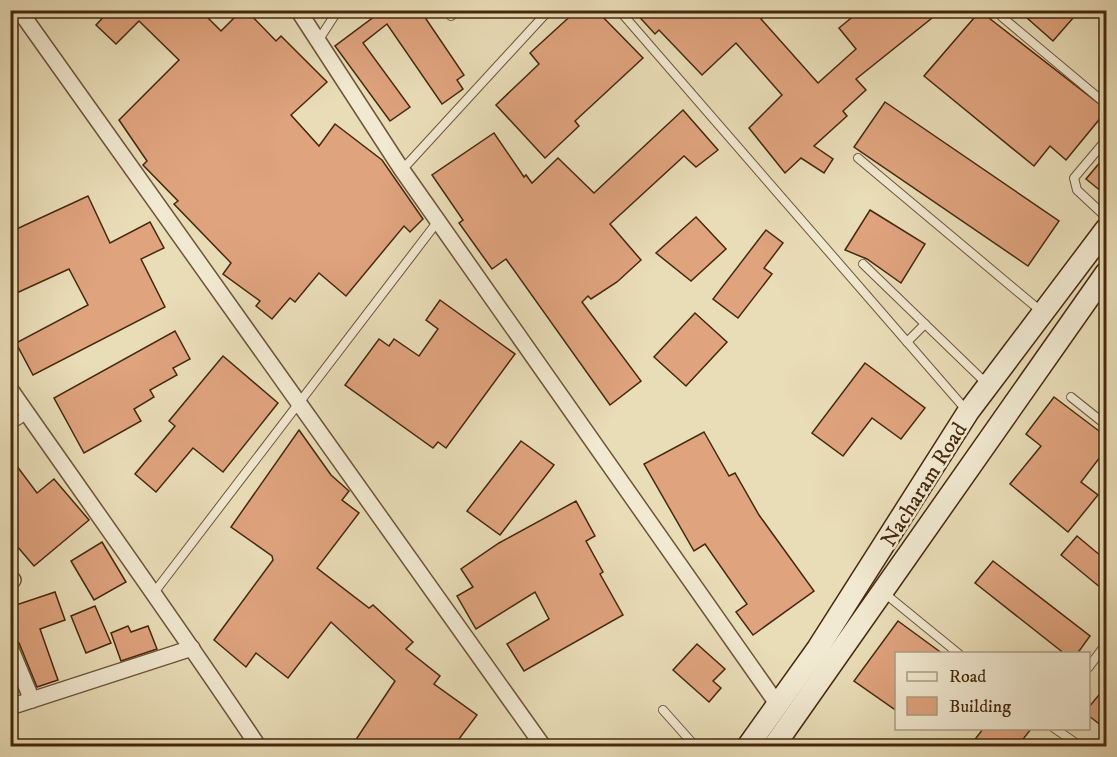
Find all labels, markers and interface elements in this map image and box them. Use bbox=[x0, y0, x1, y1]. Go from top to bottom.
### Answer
street label: Nacharam Road bbox=[875, 418, 973, 552]
legend bbox=[895, 652, 1090, 730]
text: Road bbox=[949, 666, 986, 688]
text: Building bbox=[949, 696, 1011, 718]

